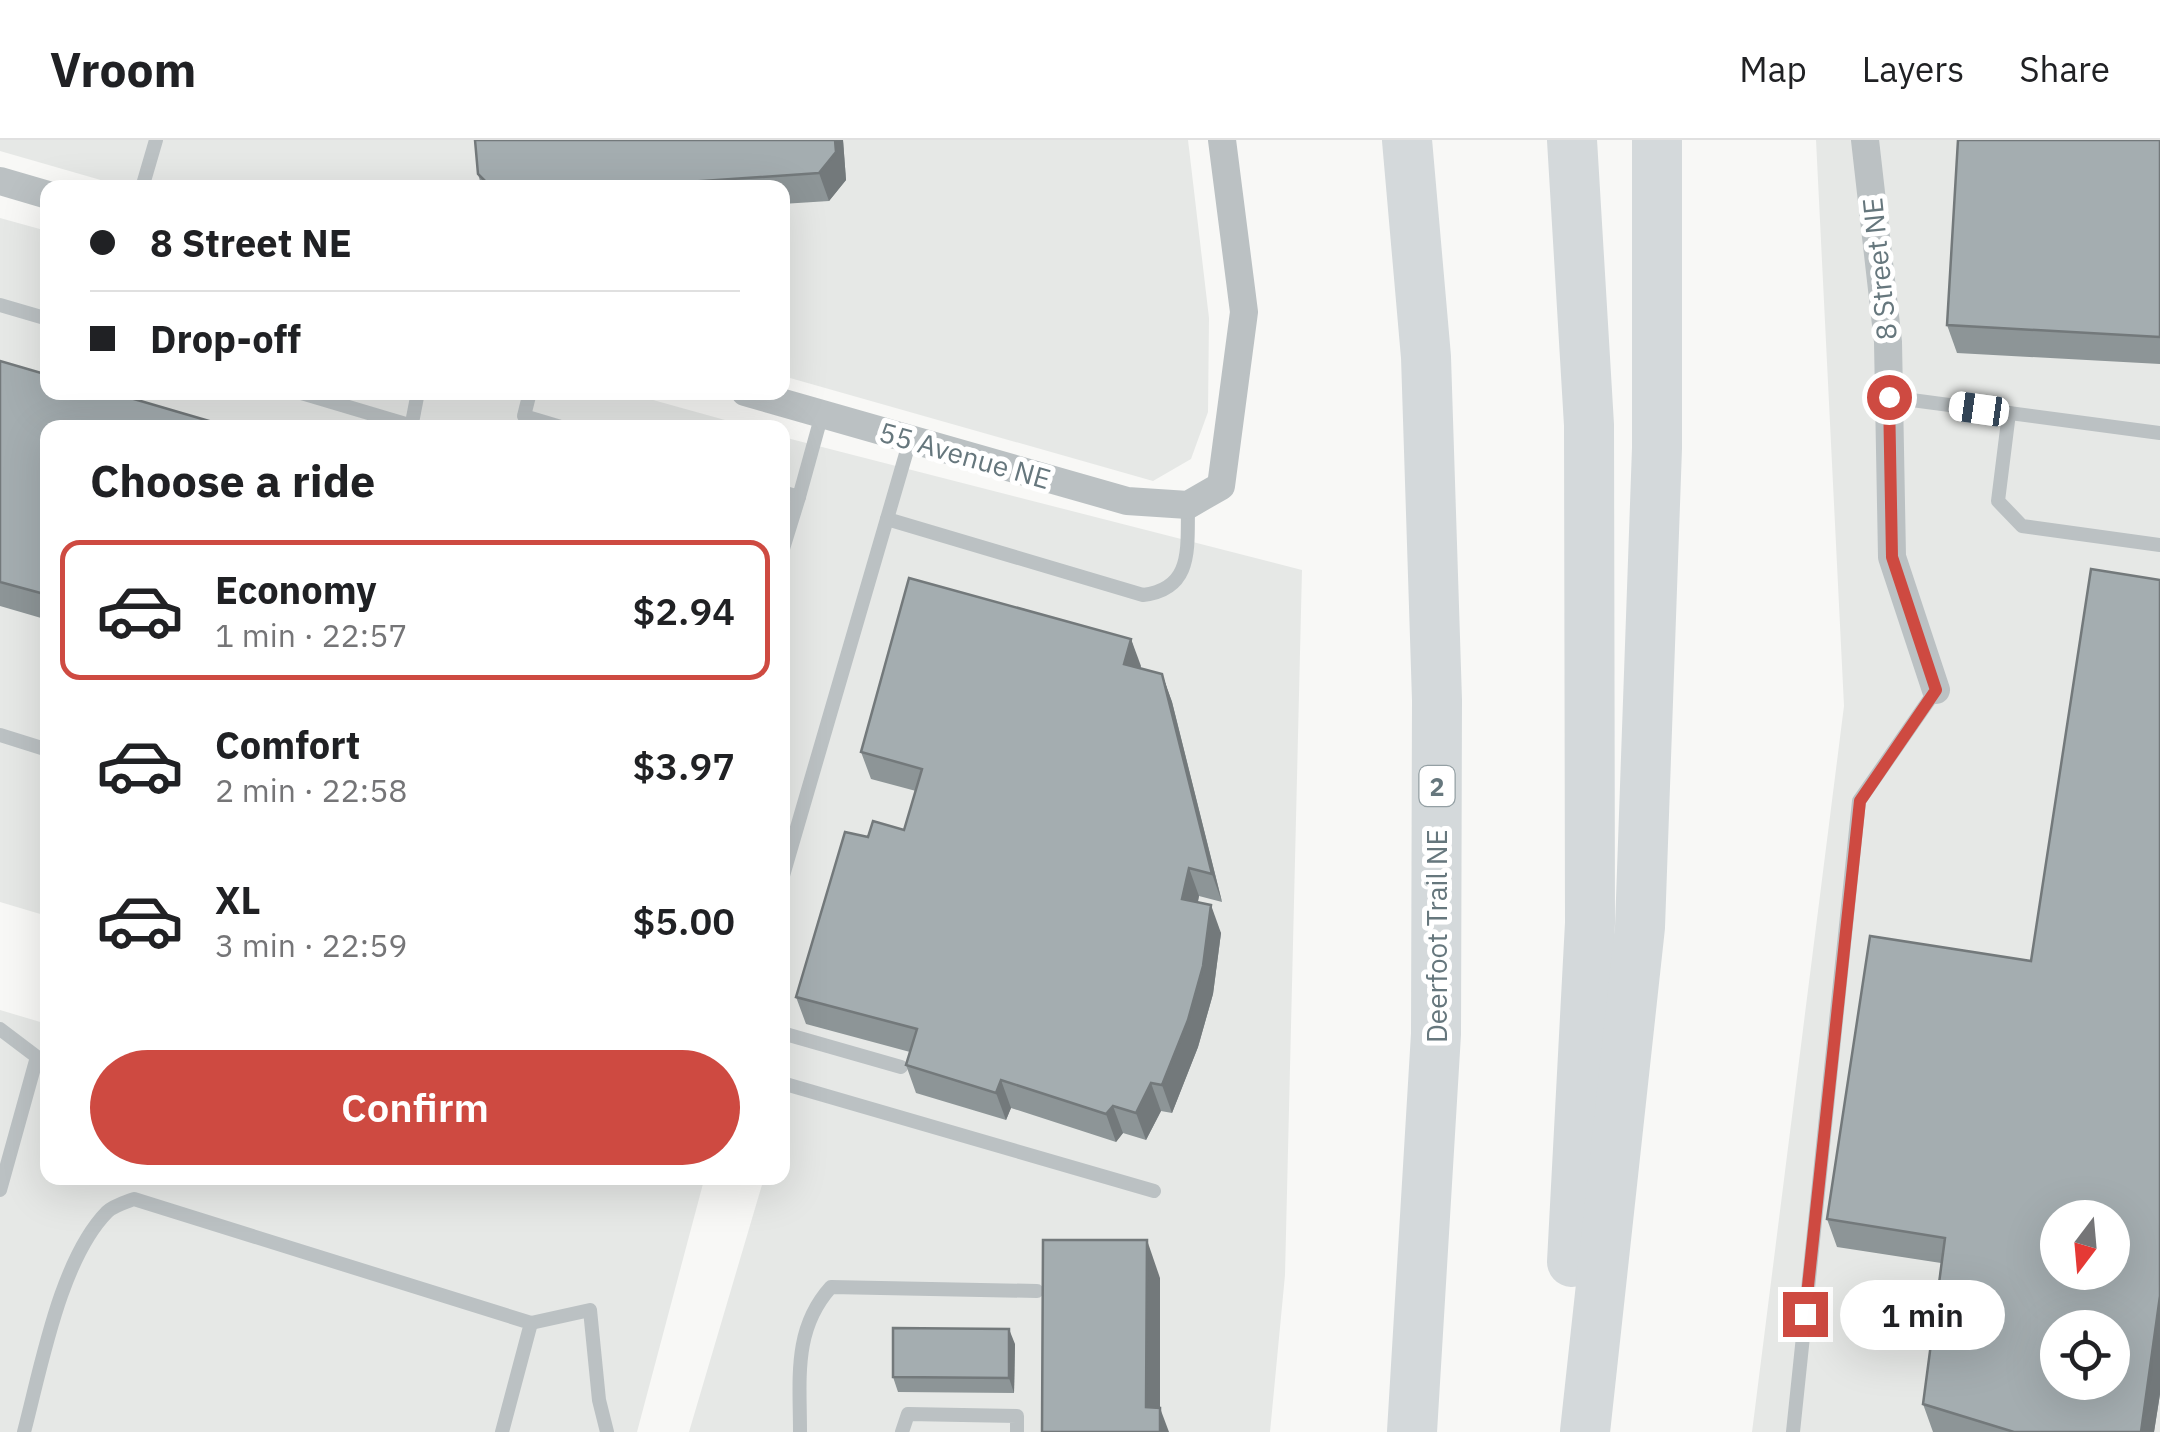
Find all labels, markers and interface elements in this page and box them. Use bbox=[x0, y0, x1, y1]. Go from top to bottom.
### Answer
text: Vroom bbox=[50, 38, 196, 100]
text: Map bbox=[1739, 46, 1807, 92]
text: Layers bbox=[1862, 46, 1964, 92]
text: Share bbox=[2019, 46, 2110, 92]
street label: 8 Street NE bbox=[1853, 196, 1905, 342]
text: 8 Street NE bbox=[150, 218, 352, 267]
text: Drop-off bbox=[150, 314, 301, 363]
route start bbox=[1867, 375, 1912, 420]
car bbox=[1947, 390, 2011, 428]
street label: 55 Avenue NE bbox=[875, 413, 1055, 497]
text: Choose a ride bbox=[90, 451, 375, 509]
icon: car bbox=[95, 565, 185, 655]
text: Economy bbox=[215, 565, 377, 614]
text: $2.94 bbox=[632, 586, 735, 635]
text: 1 min · 22:57 bbox=[215, 614, 408, 656]
icon: car bbox=[95, 720, 185, 810]
text: Comfort bbox=[215, 720, 360, 769]
text: $3.97 bbox=[632, 741, 735, 790]
road number: 2 bbox=[1420, 766, 1454, 806]
text: 2 min · 22:58 bbox=[215, 769, 408, 811]
street label: Deerfoot Trail NE bbox=[1418, 829, 1455, 1043]
icon: car bbox=[95, 875, 185, 965]
text: XL bbox=[215, 875, 261, 924]
text: $5.00 bbox=[632, 896, 735, 945]
text: 3 min · 22:59 bbox=[215, 924, 408, 966]
button: Confirm bbox=[90, 1050, 740, 1165]
north arrow bbox=[2040, 1200, 2130, 1290]
map controls bbox=[2040, 1200, 2130, 1400]
callout: 1 min bbox=[1840, 1279, 2005, 1349]
route end bbox=[1783, 1292, 1828, 1337]
text: 1 min bbox=[1881, 1294, 1964, 1336]
button: locate bbox=[2040, 1310, 2130, 1400]

